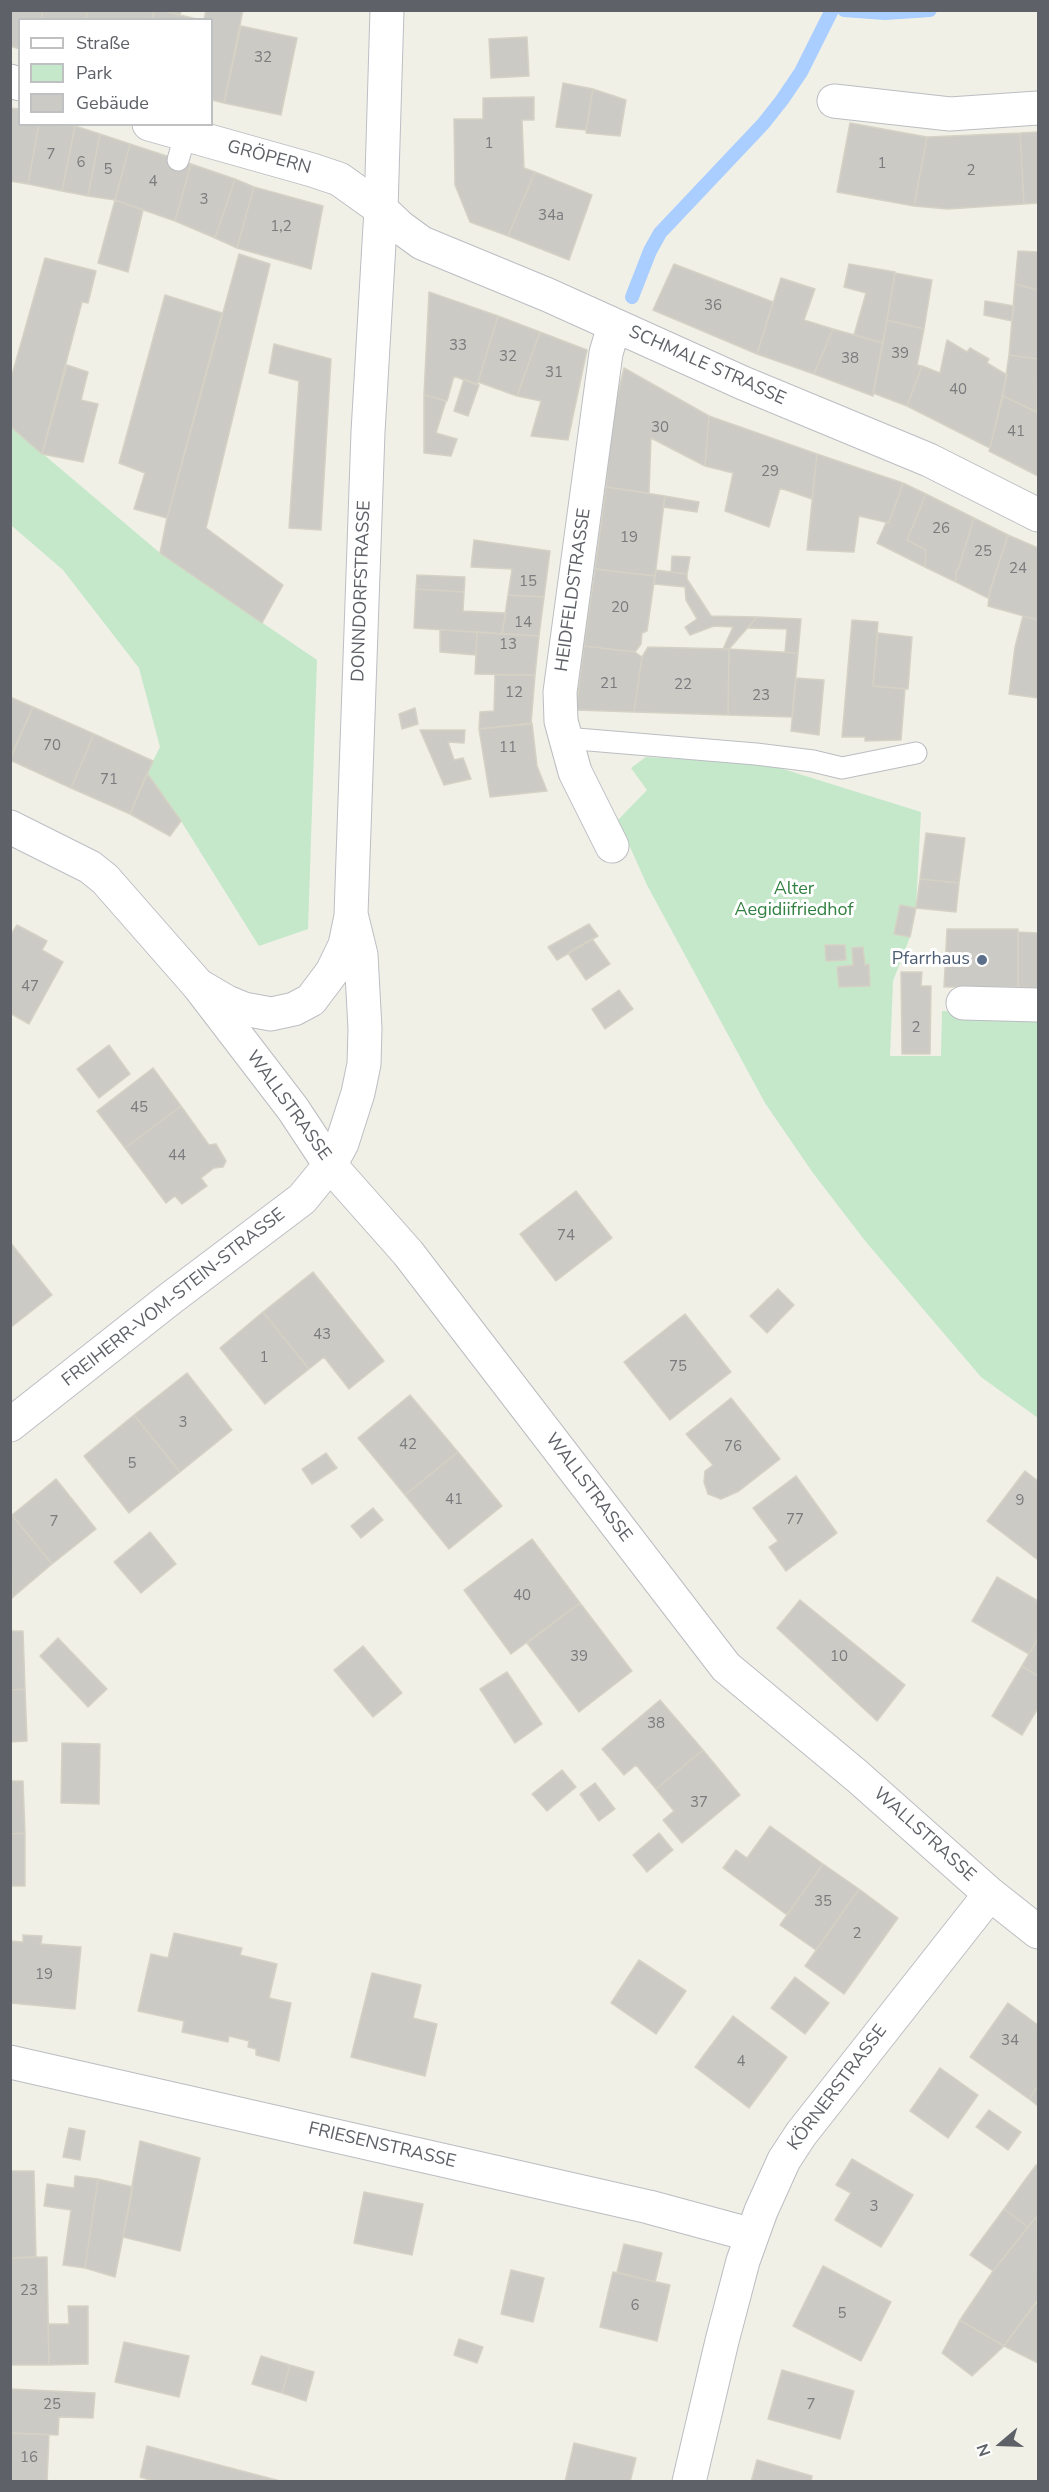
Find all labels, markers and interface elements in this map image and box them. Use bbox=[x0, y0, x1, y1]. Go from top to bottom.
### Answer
legend bbox=[18, 18, 213, 126]
text: Straße bbox=[76, 31, 130, 55]
house number: 32 bbox=[254, 49, 272, 67]
text: Park bbox=[76, 61, 112, 85]
text: Gebäude bbox=[76, 91, 149, 115]
house number: 1 bbox=[485, 135, 493, 153]
street label: GRÖPERN bbox=[225, 136, 313, 180]
house number: 7 bbox=[47, 146, 55, 164]
house number: 6 bbox=[77, 154, 85, 172]
house number: 1 bbox=[878, 155, 886, 173]
house number: 5 bbox=[104, 161, 112, 179]
house number: 2 bbox=[967, 162, 975, 180]
house number: 4 bbox=[149, 173, 157, 191]
house number: 3 bbox=[200, 191, 208, 209]
house number: 34a bbox=[538, 207, 564, 225]
house number: 1,2 bbox=[270, 218, 292, 236]
house number: 36 bbox=[704, 297, 722, 315]
street label: SCHMALE STRASSE bbox=[625, 322, 789, 410]
house number: 33 bbox=[449, 337, 467, 355]
house number: 39 bbox=[891, 345, 909, 363]
house number: 32 bbox=[499, 348, 517, 366]
house number: 38 bbox=[841, 350, 859, 368]
house number: 31 bbox=[545, 364, 563, 382]
house number: 40 bbox=[949, 381, 967, 399]
house number: 30 bbox=[651, 419, 669, 437]
house number: 41 bbox=[1007, 423, 1025, 441]
house number: 29 bbox=[761, 463, 779, 481]
street label: DONNDORFSTRASSE bbox=[348, 500, 376, 682]
street label: HEIDFELDSTRASSE bbox=[552, 507, 596, 673]
house number: 26 bbox=[932, 520, 950, 538]
house number: 19 bbox=[620, 529, 638, 547]
house number: 25 bbox=[974, 543, 992, 561]
house number: 24 bbox=[1009, 560, 1027, 578]
house number: 15 bbox=[519, 573, 537, 591]
house number: 20 bbox=[611, 599, 629, 617]
house number: 14 bbox=[514, 614, 532, 632]
house number: 13 bbox=[499, 636, 517, 654]
house number: 21 bbox=[600, 675, 618, 693]
house number: 22 bbox=[674, 676, 692, 694]
house number: 12 bbox=[505, 684, 523, 702]
house number: 23 bbox=[752, 687, 770, 705]
house number: 70 bbox=[43, 737, 61, 755]
house number: 11 bbox=[499, 739, 517, 757]
house number: 71 bbox=[100, 771, 118, 789]
park label: Alter Aegidiifriedhof bbox=[735, 879, 853, 922]
place label: Pfarrhaus bbox=[892, 949, 970, 971]
marker: Pfarrhaus bbox=[975, 953, 989, 967]
house number: 47 bbox=[21, 978, 39, 996]
house number: 2 bbox=[912, 1019, 920, 1037]
street label: WALLSTRASSE bbox=[241, 1047, 335, 1165]
house number: 45 bbox=[130, 1099, 148, 1117]
house number: 44 bbox=[168, 1147, 186, 1165]
street label: FREIHERR-VOM-STEIN-STRASSE bbox=[58, 1204, 290, 1392]
house number: 74 bbox=[557, 1227, 575, 1245]
house number: 43 bbox=[313, 1326, 331, 1344]
house number: 1 bbox=[260, 1349, 268, 1367]
house number: 75 bbox=[669, 1358, 687, 1376]
house number: 3 bbox=[179, 1414, 187, 1432]
street label: WALLSTRASSE bbox=[540, 1429, 636, 1547]
house number: 42 bbox=[399, 1436, 417, 1454]
house number: 76 bbox=[724, 1438, 742, 1456]
house number: 5 bbox=[128, 1455, 136, 1473]
house number: 41 bbox=[445, 1491, 463, 1509]
house number: 9 bbox=[1016, 1492, 1024, 1510]
house number: 77 bbox=[786, 1511, 804, 1529]
house number: 7 bbox=[50, 1513, 58, 1531]
house number: 40 bbox=[513, 1587, 531, 1605]
house number: 39 bbox=[570, 1648, 588, 1666]
house number: 10 bbox=[830, 1648, 848, 1666]
house number: 38 bbox=[647, 1715, 665, 1733]
street label: WALLSTRASSE bbox=[868, 1783, 980, 1887]
house number: 37 bbox=[690, 1794, 708, 1812]
house number: 35 bbox=[814, 1893, 832, 1911]
house number: 2 bbox=[853, 1925, 861, 1943]
house number: 19 bbox=[35, 1966, 53, 1984]
street label: KÖRNERSTRASSE bbox=[784, 2021, 892, 2155]
house number: 34 bbox=[1001, 2032, 1019, 2050]
house number: 4 bbox=[737, 2053, 745, 2071]
street label: FRIESENSTRASSE bbox=[306, 2119, 458, 2173]
house number: 3 bbox=[870, 2198, 878, 2216]
house number: 23 bbox=[20, 2282, 38, 2300]
house number: 6 bbox=[631, 2297, 639, 2315]
house number: 5 bbox=[838, 2305, 846, 2323]
house number: 25 bbox=[43, 2396, 61, 2414]
house number: 7 bbox=[807, 2396, 815, 2414]
north arrow bbox=[971, 2414, 1031, 2474]
text: N bbox=[972, 2441, 996, 2459]
house number: 16 bbox=[20, 2449, 38, 2467]

